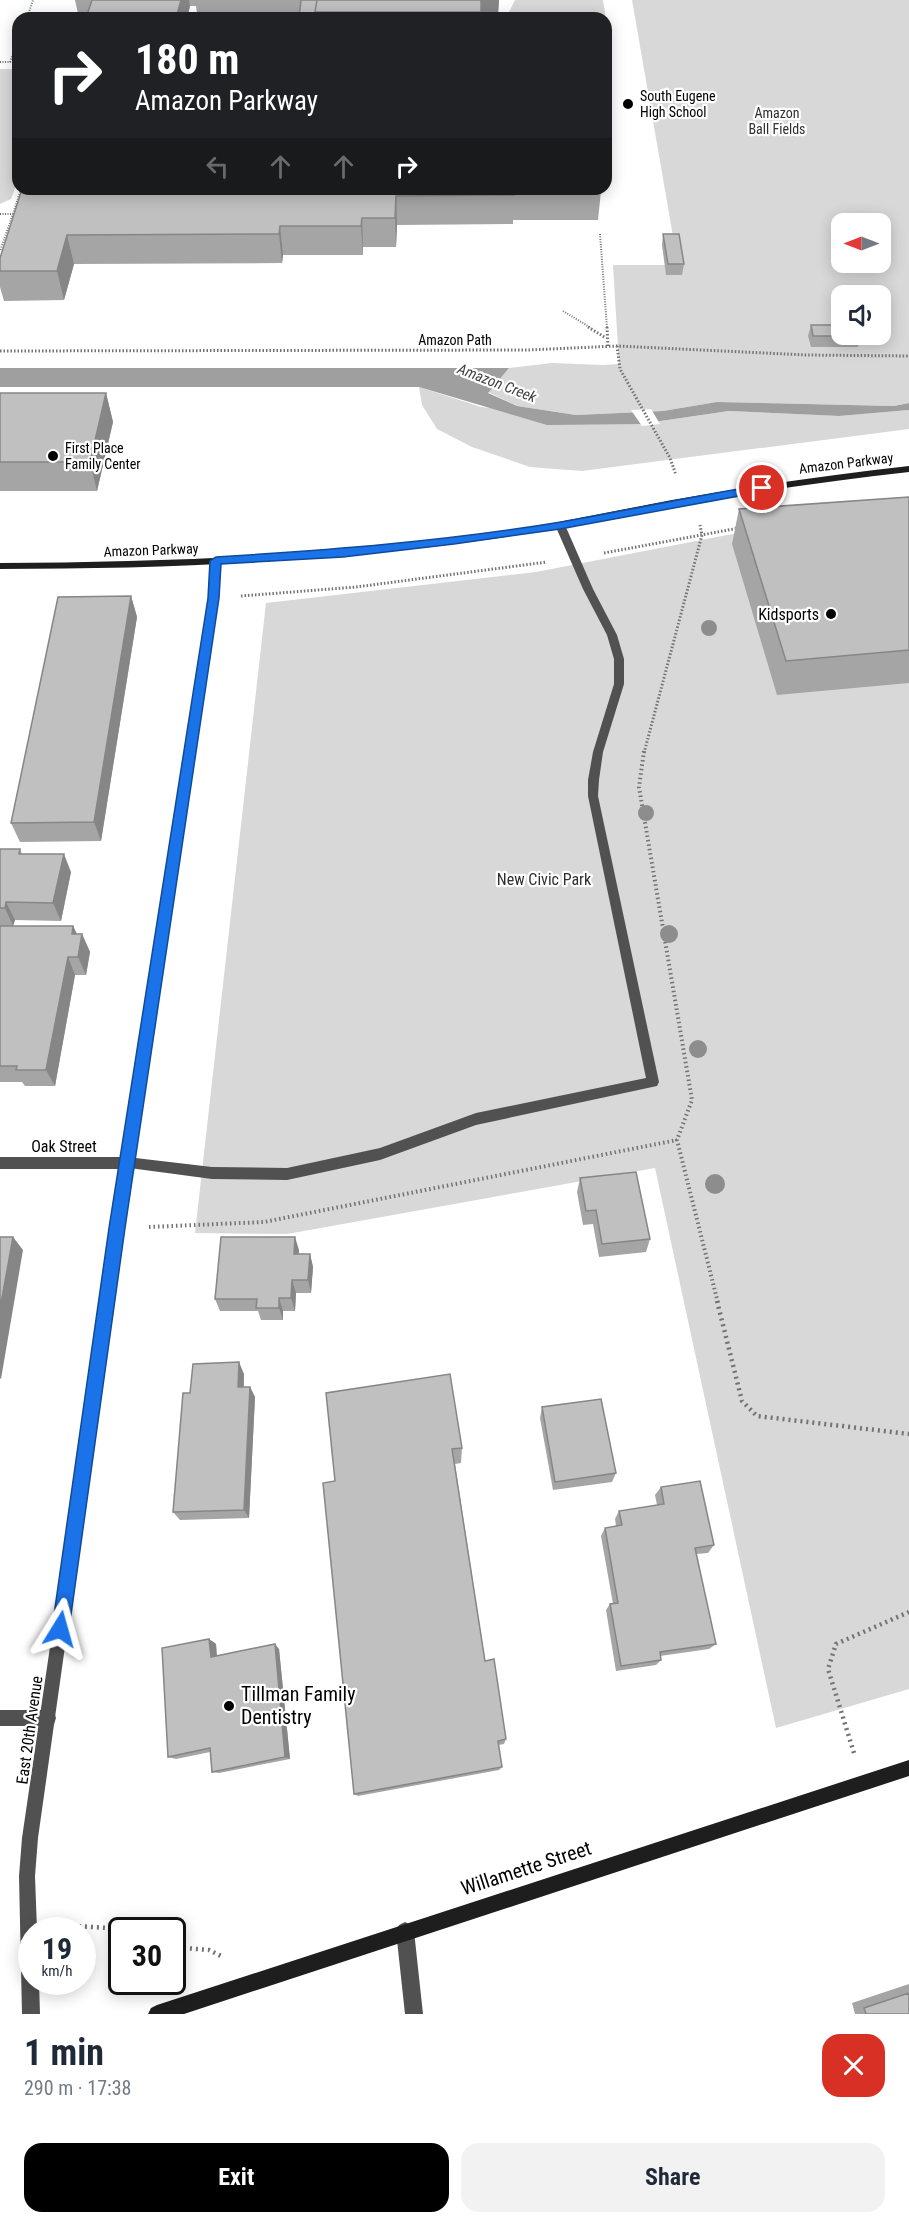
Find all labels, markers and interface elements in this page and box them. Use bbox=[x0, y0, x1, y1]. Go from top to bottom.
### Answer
text: 180 m bbox=[135, 35, 240, 84]
icon: right bbox=[36, 36, 114, 114]
text: Amazon Parkway bbox=[135, 85, 318, 117]
place label: South Eugene High School bbox=[640, 88, 716, 120]
marker: South Eugene High School bbox=[621, 97, 635, 111]
park label: Amazon Ball Fields bbox=[748, 105, 806, 137]
icon: left bbox=[201, 150, 234, 183]
icon: ahead bbox=[264, 150, 297, 183]
icon: ahead bbox=[327, 150, 360, 183]
icon: right bbox=[390, 150, 423, 183]
north arrow bbox=[831, 213, 891, 273]
map controls bbox=[831, 213, 891, 345]
button: sound bbox=[831, 285, 891, 345]
street label: Amazon Path bbox=[418, 332, 492, 348]
water label: Amazon Creek bbox=[454, 359, 539, 406]
place label: First Place Family Center bbox=[65, 440, 140, 472]
marker: First Place Family Center bbox=[46, 449, 60, 463]
street label: Amazon Parkway bbox=[798, 449, 894, 477]
pin bbox=[736, 462, 787, 513]
icon: arrive bbox=[745, 471, 778, 504]
street label: Amazon Parkway bbox=[103, 540, 199, 560]
place label: Kidsports bbox=[758, 605, 819, 624]
marker: Kidsports bbox=[824, 607, 838, 621]
park label: New Civic Park bbox=[497, 870, 592, 889]
street label: Oak Street bbox=[31, 1137, 97, 1156]
position arrow bbox=[28, 1597, 92, 1661]
street label: East 20th Avenue bbox=[12, 1675, 47, 1786]
place label: Tillman Family Dentistry bbox=[241, 1682, 356, 1729]
marker: Tillman Family Dentistry bbox=[222, 1699, 236, 1713]
street label: Willamette Street bbox=[458, 1836, 594, 1900]
speed limit sign: 30 bbox=[108, 1917, 186, 1995]
text: 19 bbox=[42, 1931, 72, 1966]
text: km/h bbox=[42, 1962, 72, 1980]
text: 1 min bbox=[24, 2032, 104, 2074]
button: close bbox=[822, 2034, 885, 2097]
text: 290 m · 17:38 bbox=[24, 2076, 131, 2100]
button: Exit bbox=[24, 2143, 449, 2212]
button: Share bbox=[461, 2143, 885, 2212]

